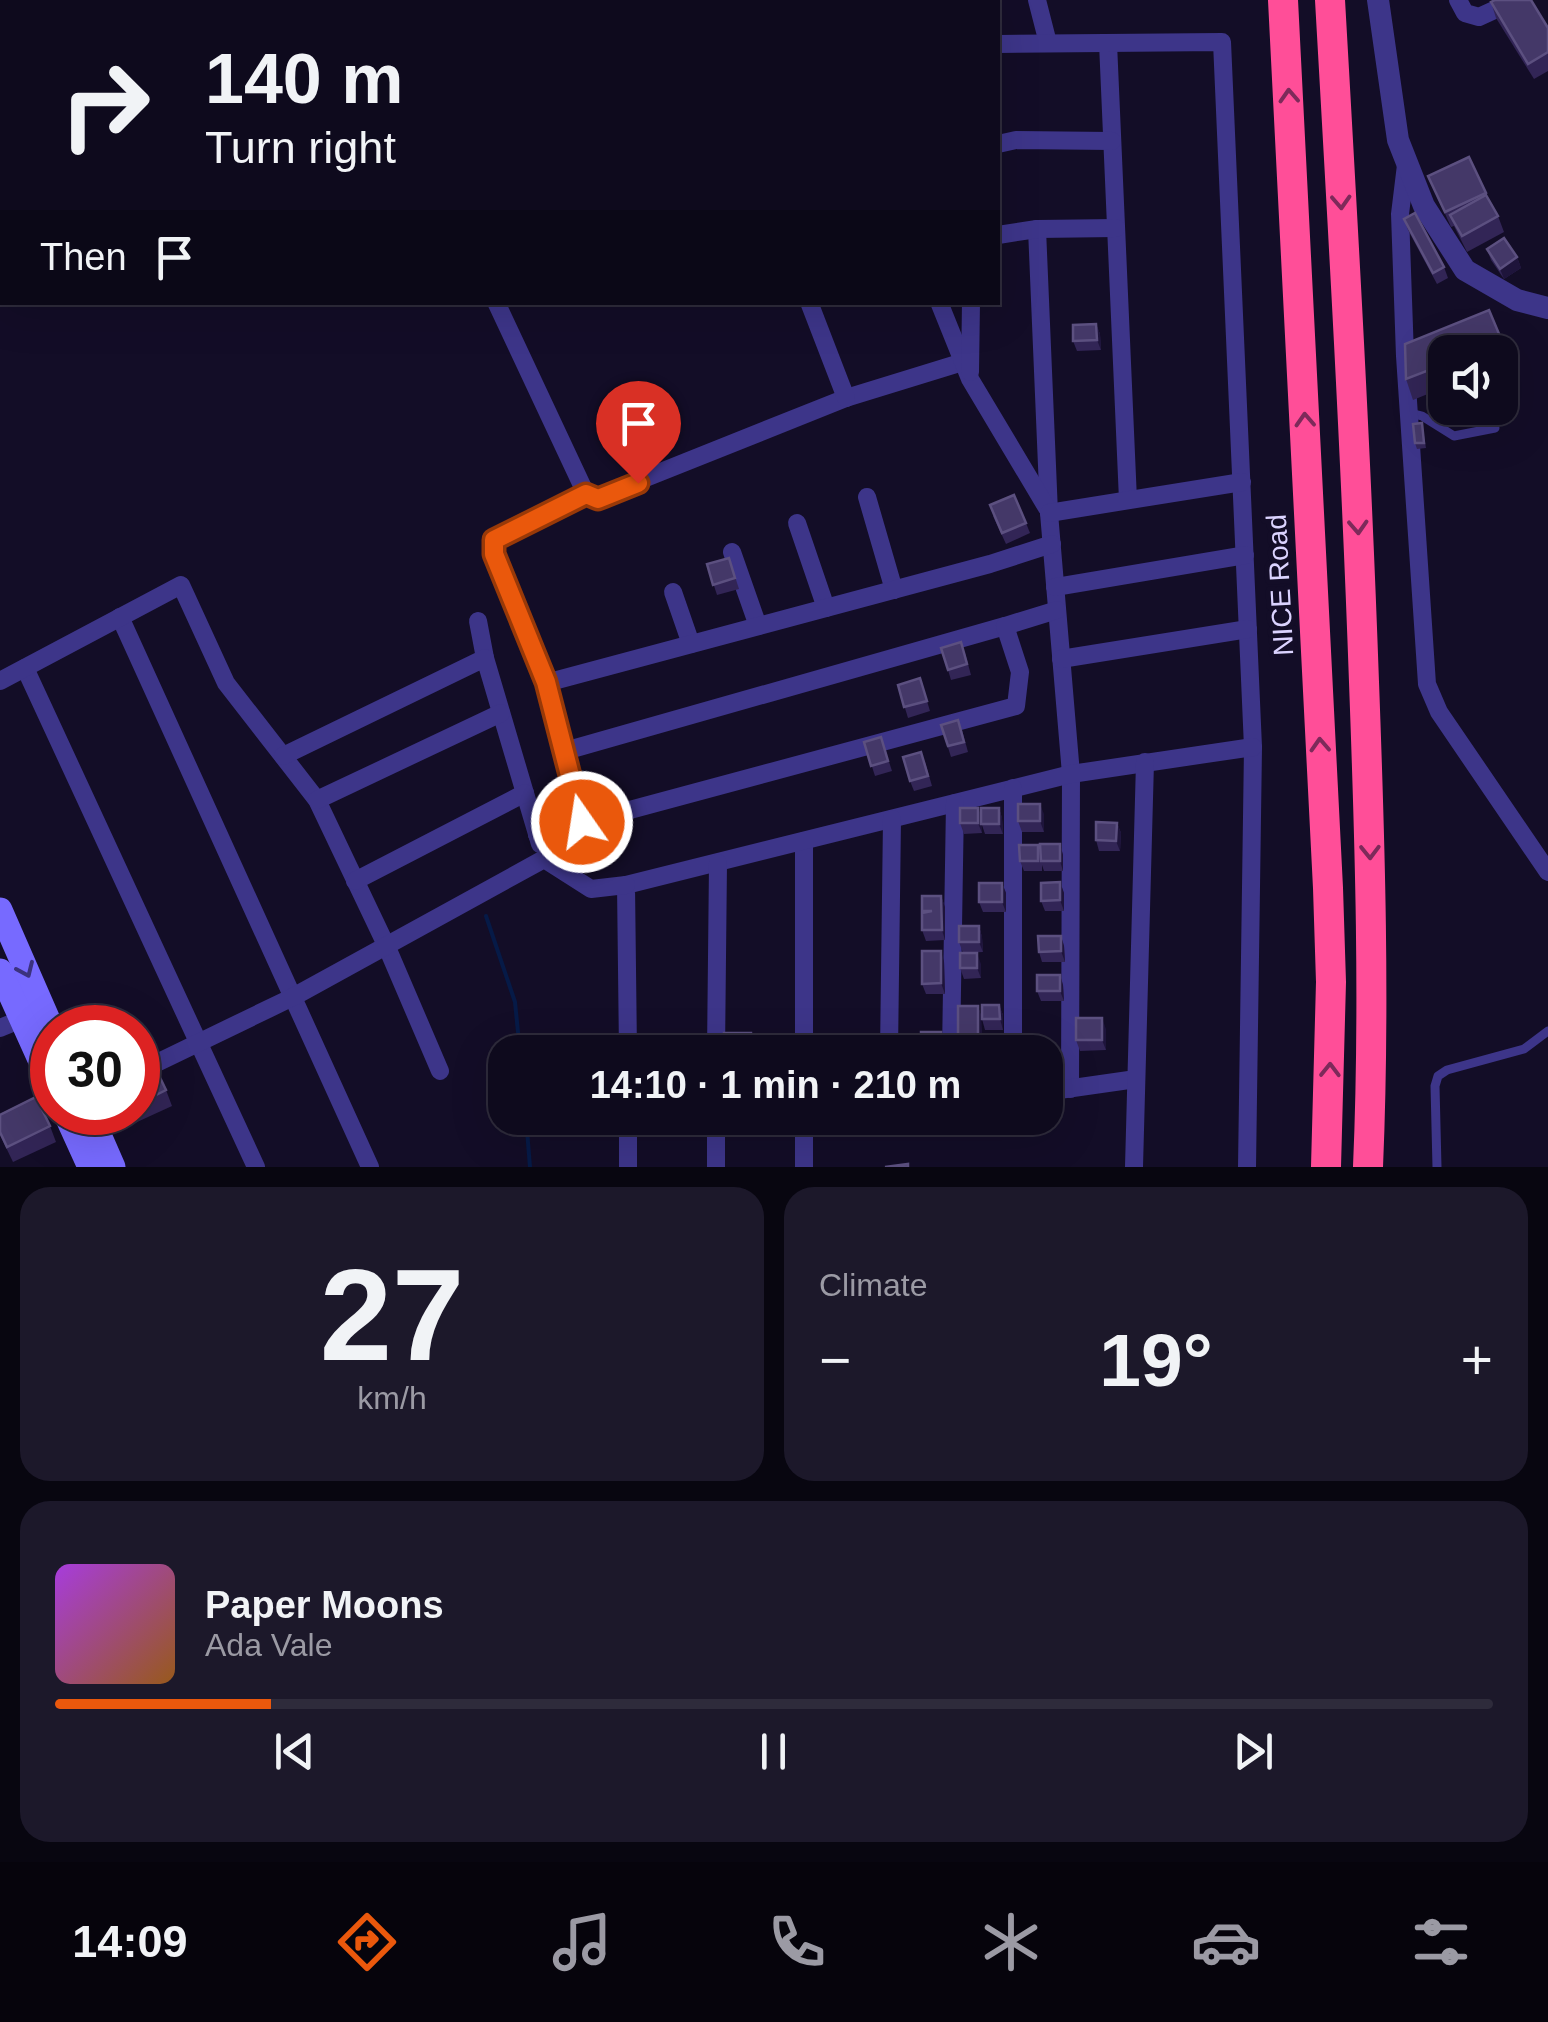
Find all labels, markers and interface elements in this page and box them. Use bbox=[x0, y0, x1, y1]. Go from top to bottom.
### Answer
icon: right bbox=[40, 40, 170, 170]
text: 140 m bbox=[205, 40, 403, 118]
one-way arrow bbox=[1279, 87, 1300, 103]
text: Turn right bbox=[205, 122, 396, 173]
one-way arrow bbox=[1330, 195, 1351, 211]
icon: arrive bbox=[147, 230, 202, 285]
text: Then bbox=[40, 236, 127, 278]
map controls bbox=[1428, 335, 1518, 425]
button: sound bbox=[1428, 335, 1518, 425]
pin bbox=[596, 381, 681, 484]
icon: arrive bbox=[611, 396, 666, 451]
one-way arrow bbox=[1295, 412, 1316, 428]
street label: NICE Road bbox=[1261, 513, 1299, 657]
one-way arrow bbox=[1347, 519, 1368, 535]
one-way arrow bbox=[1309, 736, 1330, 752]
position arrow bbox=[530, 770, 634, 874]
one-way arrow bbox=[1359, 844, 1381, 860]
one-way arrow bbox=[14, 960, 34, 978]
speed limit sign: 30 bbox=[30, 1005, 160, 1135]
one-way arrow bbox=[1319, 1061, 1340, 1077]
text: 14:10 · 1 min · 210 m bbox=[590, 1064, 961, 1106]
text: 27 bbox=[320, 1242, 464, 1388]
text: Climate bbox=[819, 1267, 927, 1303]
text: 19° bbox=[1099, 1318, 1213, 1402]
text: − bbox=[819, 1329, 851, 1391]
text: + bbox=[1461, 1329, 1493, 1391]
text: km/h bbox=[357, 1380, 427, 1416]
text: Paper Moons bbox=[205, 1584, 444, 1626]
text: Ada Vale bbox=[205, 1627, 333, 1663]
icon: previous bbox=[267, 1724, 322, 1779]
icon: pause bbox=[746, 1724, 801, 1779]
icon: next bbox=[1226, 1724, 1281, 1779]
icon: directions bbox=[332, 1907, 402, 1977]
icon: music bbox=[547, 1907, 617, 1977]
icon: phone bbox=[762, 1907, 832, 1977]
icon: climate bbox=[976, 1907, 1046, 1977]
icon: car bbox=[1191, 1907, 1261, 1977]
icon: filters bbox=[1406, 1907, 1476, 1977]
text: 14:09 bbox=[72, 1916, 187, 1967]

